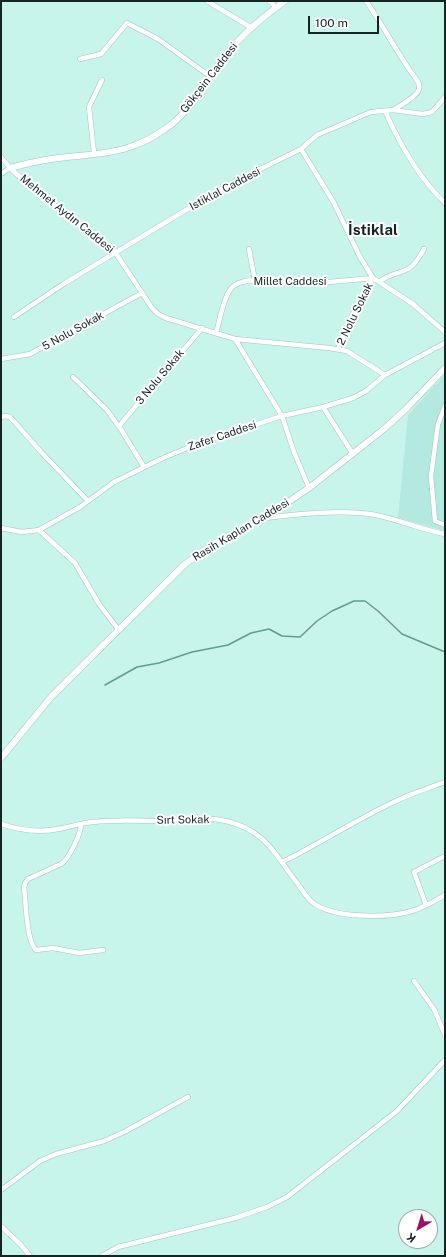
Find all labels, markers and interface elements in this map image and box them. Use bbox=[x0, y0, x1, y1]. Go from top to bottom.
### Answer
scale bar bbox=[310, 8, 381, 34]
text: 100 m bbox=[315, 16, 348, 30]
street label: Gökçein Caddesi bbox=[178, 40, 240, 116]
street label: Istiklal Caddesi bbox=[187, 165, 263, 213]
street label: Mehmet Aydın Caddesi bbox=[17, 172, 117, 256]
district label: İstiklal bbox=[348, 221, 398, 239]
street label: Millet Caddesi bbox=[254, 275, 326, 289]
street label: 2 Nolu Sokak bbox=[334, 281, 376, 347]
street label: 5 Nolu Sokak bbox=[40, 309, 106, 353]
street label: 3 Nolu Sokak bbox=[133, 347, 187, 407]
street label: Zafer Caddesi bbox=[186, 418, 258, 454]
street label: Rasih Kaplan Caddesi bbox=[190, 496, 292, 564]
street label: Sırt Sokak bbox=[156, 813, 210, 827]
north arrow bbox=[398, 1209, 438, 1249]
text: K bbox=[404, 1231, 418, 1245]

